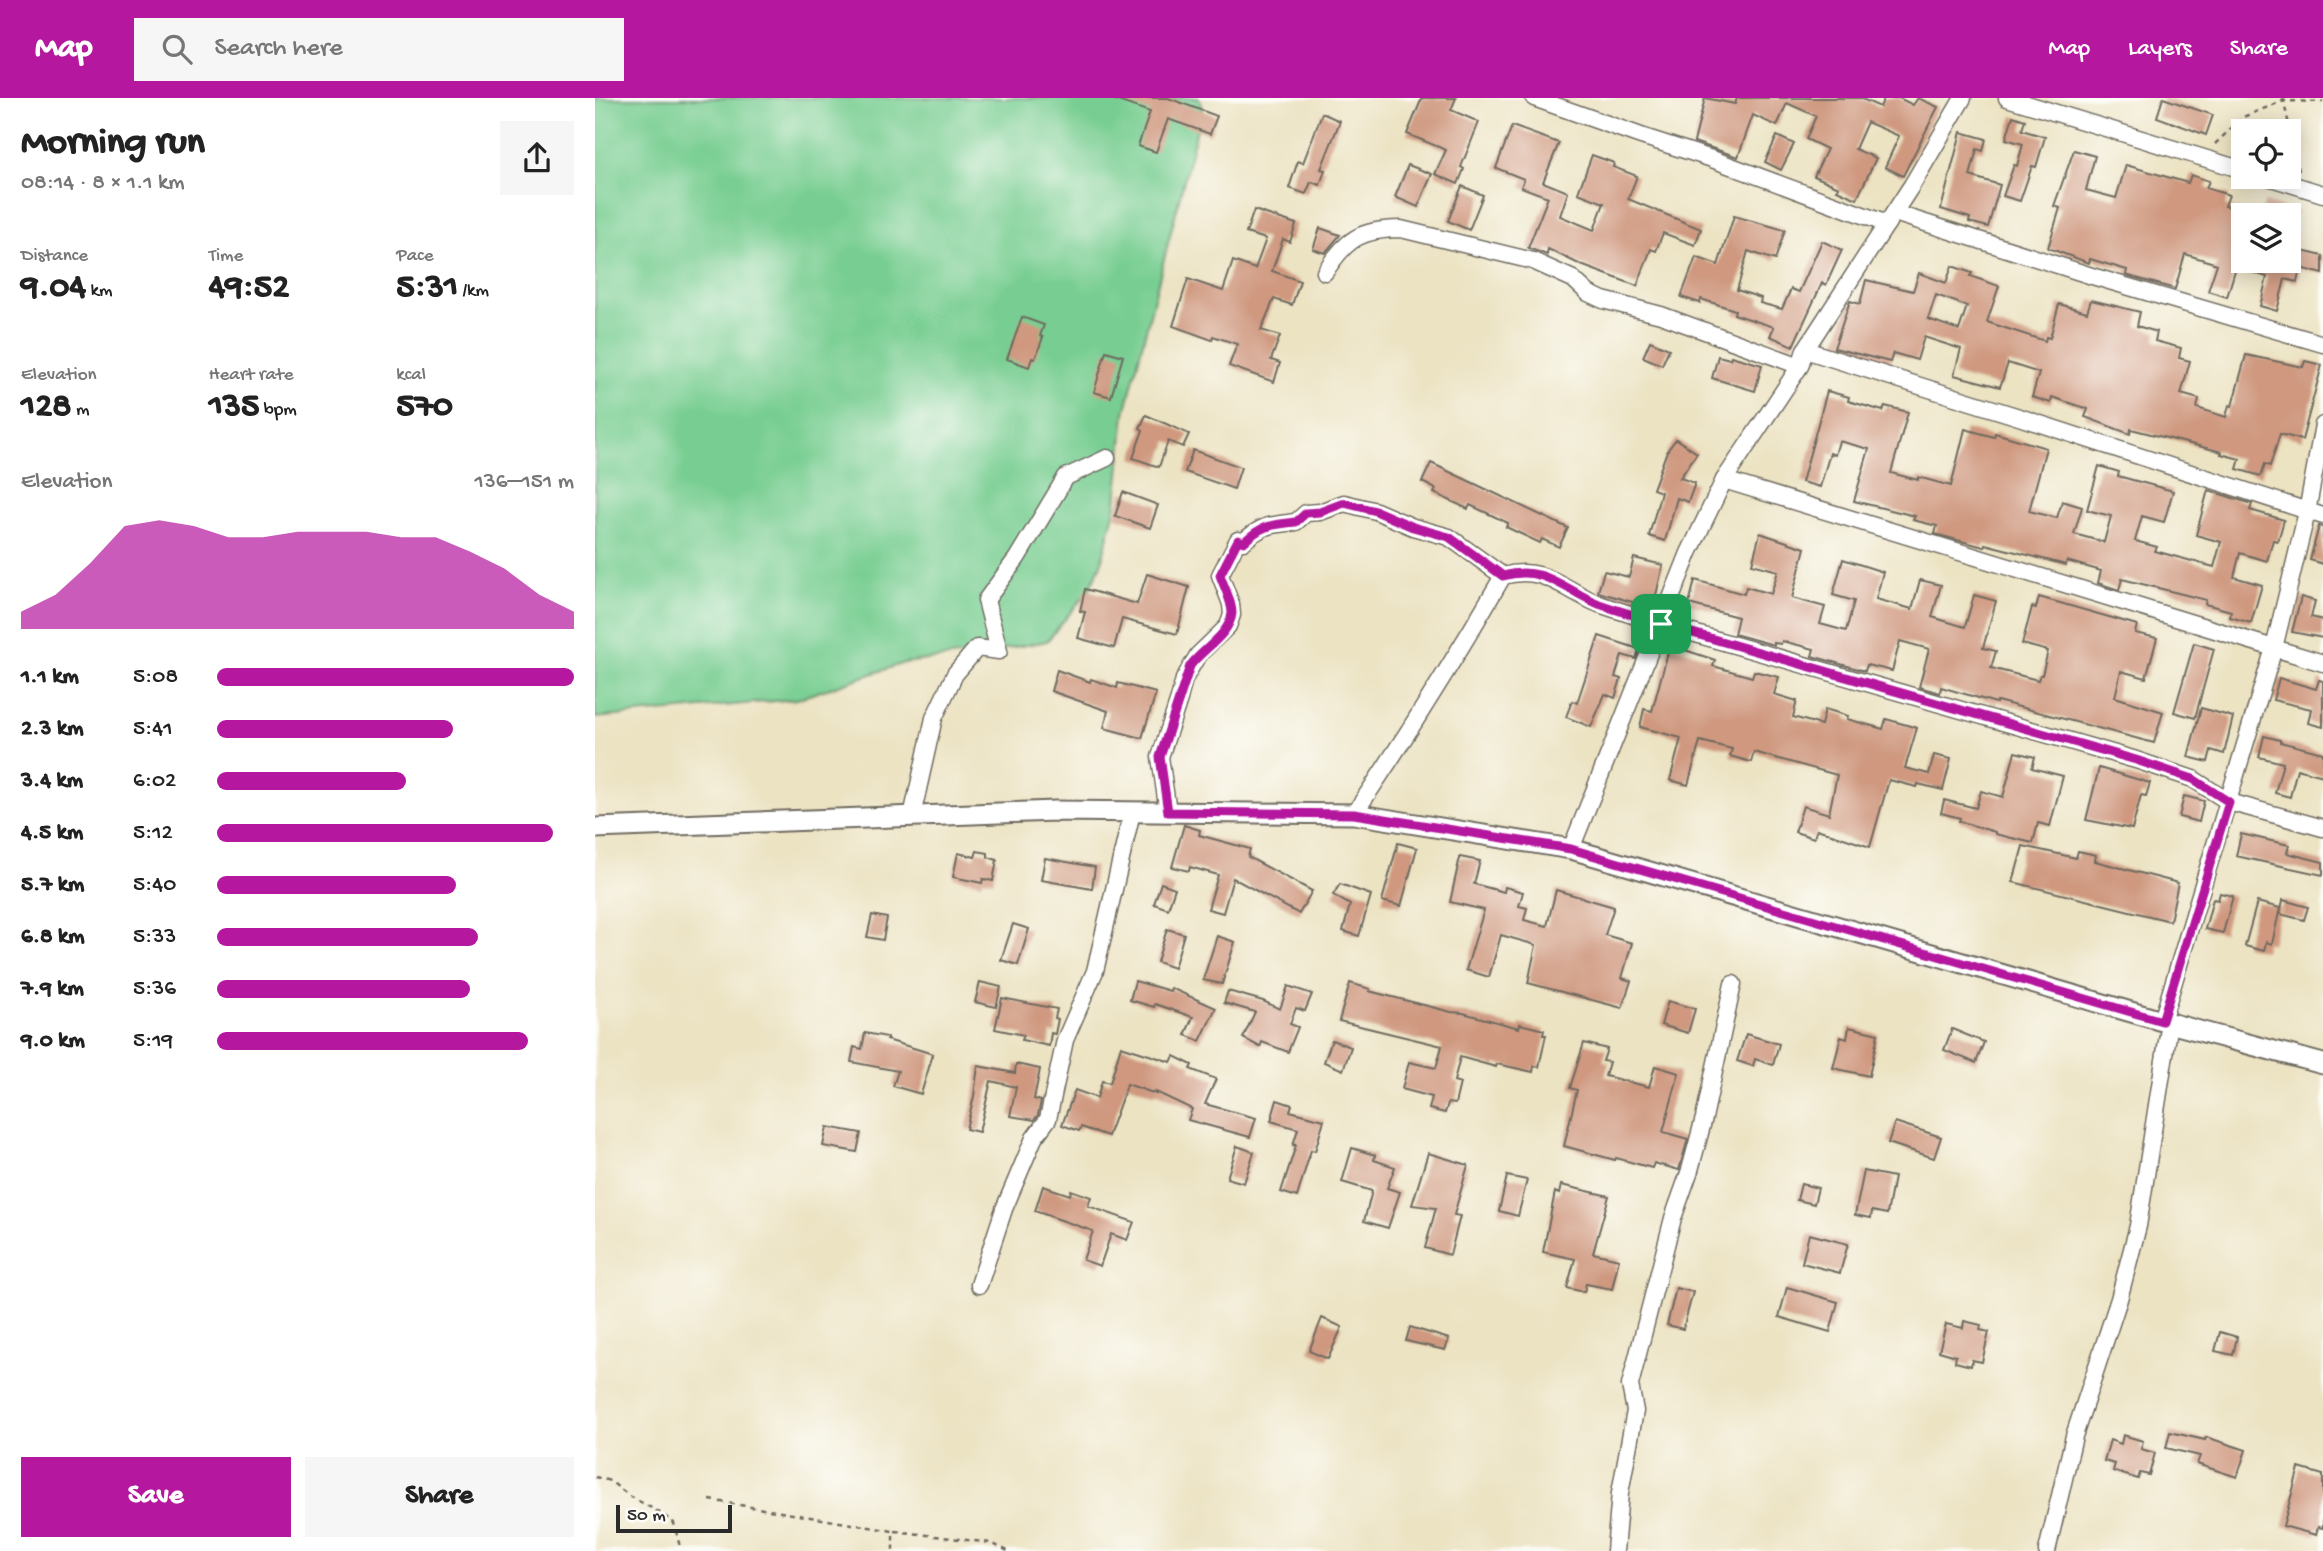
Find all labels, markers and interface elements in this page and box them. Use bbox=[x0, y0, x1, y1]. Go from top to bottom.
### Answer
search box bbox=[134, 18, 624, 81]
text: Map bbox=[35, 30, 92, 68]
icon: search bbox=[158, 30, 196, 68]
text: Search here bbox=[214, 34, 343, 65]
text: Map bbox=[2048, 35, 2090, 64]
text: Layers bbox=[2128, 35, 2192, 64]
text: Share bbox=[2230, 35, 2288, 64]
map controls bbox=[2231, 119, 2301, 273]
button: locate bbox=[2231, 119, 2301, 189]
button: share bbox=[500, 121, 574, 195]
text: Morning run bbox=[21, 122, 205, 166]
text: 08:14 · 8 × 1.1 km bbox=[21, 170, 185, 197]
button: layers bbox=[2231, 203, 2301, 273]
text: Distance bbox=[21, 245, 88, 268]
text: Time bbox=[209, 245, 243, 268]
text: Pace bbox=[396, 245, 434, 268]
text: 9.04 bbox=[21, 268, 86, 309]
text: 49:52 bbox=[209, 268, 289, 309]
text: 5:31 bbox=[396, 268, 458, 309]
text: km bbox=[86, 280, 112, 303]
text: /km bbox=[458, 280, 489, 303]
text: Elevation bbox=[21, 364, 97, 387]
text: Heart rate bbox=[209, 364, 294, 387]
text: kcal bbox=[396, 364, 426, 387]
text: 128 bbox=[21, 387, 71, 428]
text: 135 bbox=[209, 387, 259, 428]
text: 570 bbox=[396, 387, 453, 428]
text: m bbox=[71, 399, 89, 422]
text: bpm bbox=[259, 399, 297, 422]
text: Elevation bbox=[21, 469, 112, 496]
text: 136–151 m bbox=[475, 469, 574, 496]
pin bbox=[1631, 594, 1691, 654]
icon: arrive bbox=[1642, 605, 1680, 643]
text: 1.1 km bbox=[21, 664, 79, 691]
text: 5:08 bbox=[133, 664, 178, 691]
text: 2.3 km bbox=[21, 716, 83, 743]
text: 5:41 bbox=[133, 716, 173, 743]
text: 3.4 km bbox=[21, 768, 83, 795]
text: 6:02 bbox=[133, 768, 176, 795]
text: 4.5 km bbox=[21, 820, 83, 847]
text: 5:12 bbox=[133, 820, 173, 847]
text: 5.7 km bbox=[21, 872, 84, 899]
text: 5:40 bbox=[133, 872, 176, 899]
text: 6.8 km bbox=[21, 924, 85, 951]
text: 5:33 bbox=[133, 924, 176, 951]
text: 7.9 km bbox=[21, 976, 84, 1003]
text: 5:36 bbox=[133, 976, 176, 1003]
text: 9.0 km bbox=[21, 1028, 85, 1055]
text: 5:19 bbox=[133, 1028, 173, 1055]
button: Save bbox=[21, 1457, 291, 1537]
button: Share bbox=[305, 1457, 574, 1537]
scale bar bbox=[616, 1502, 731, 1534]
text: 50 m bbox=[627, 1505, 666, 1528]

